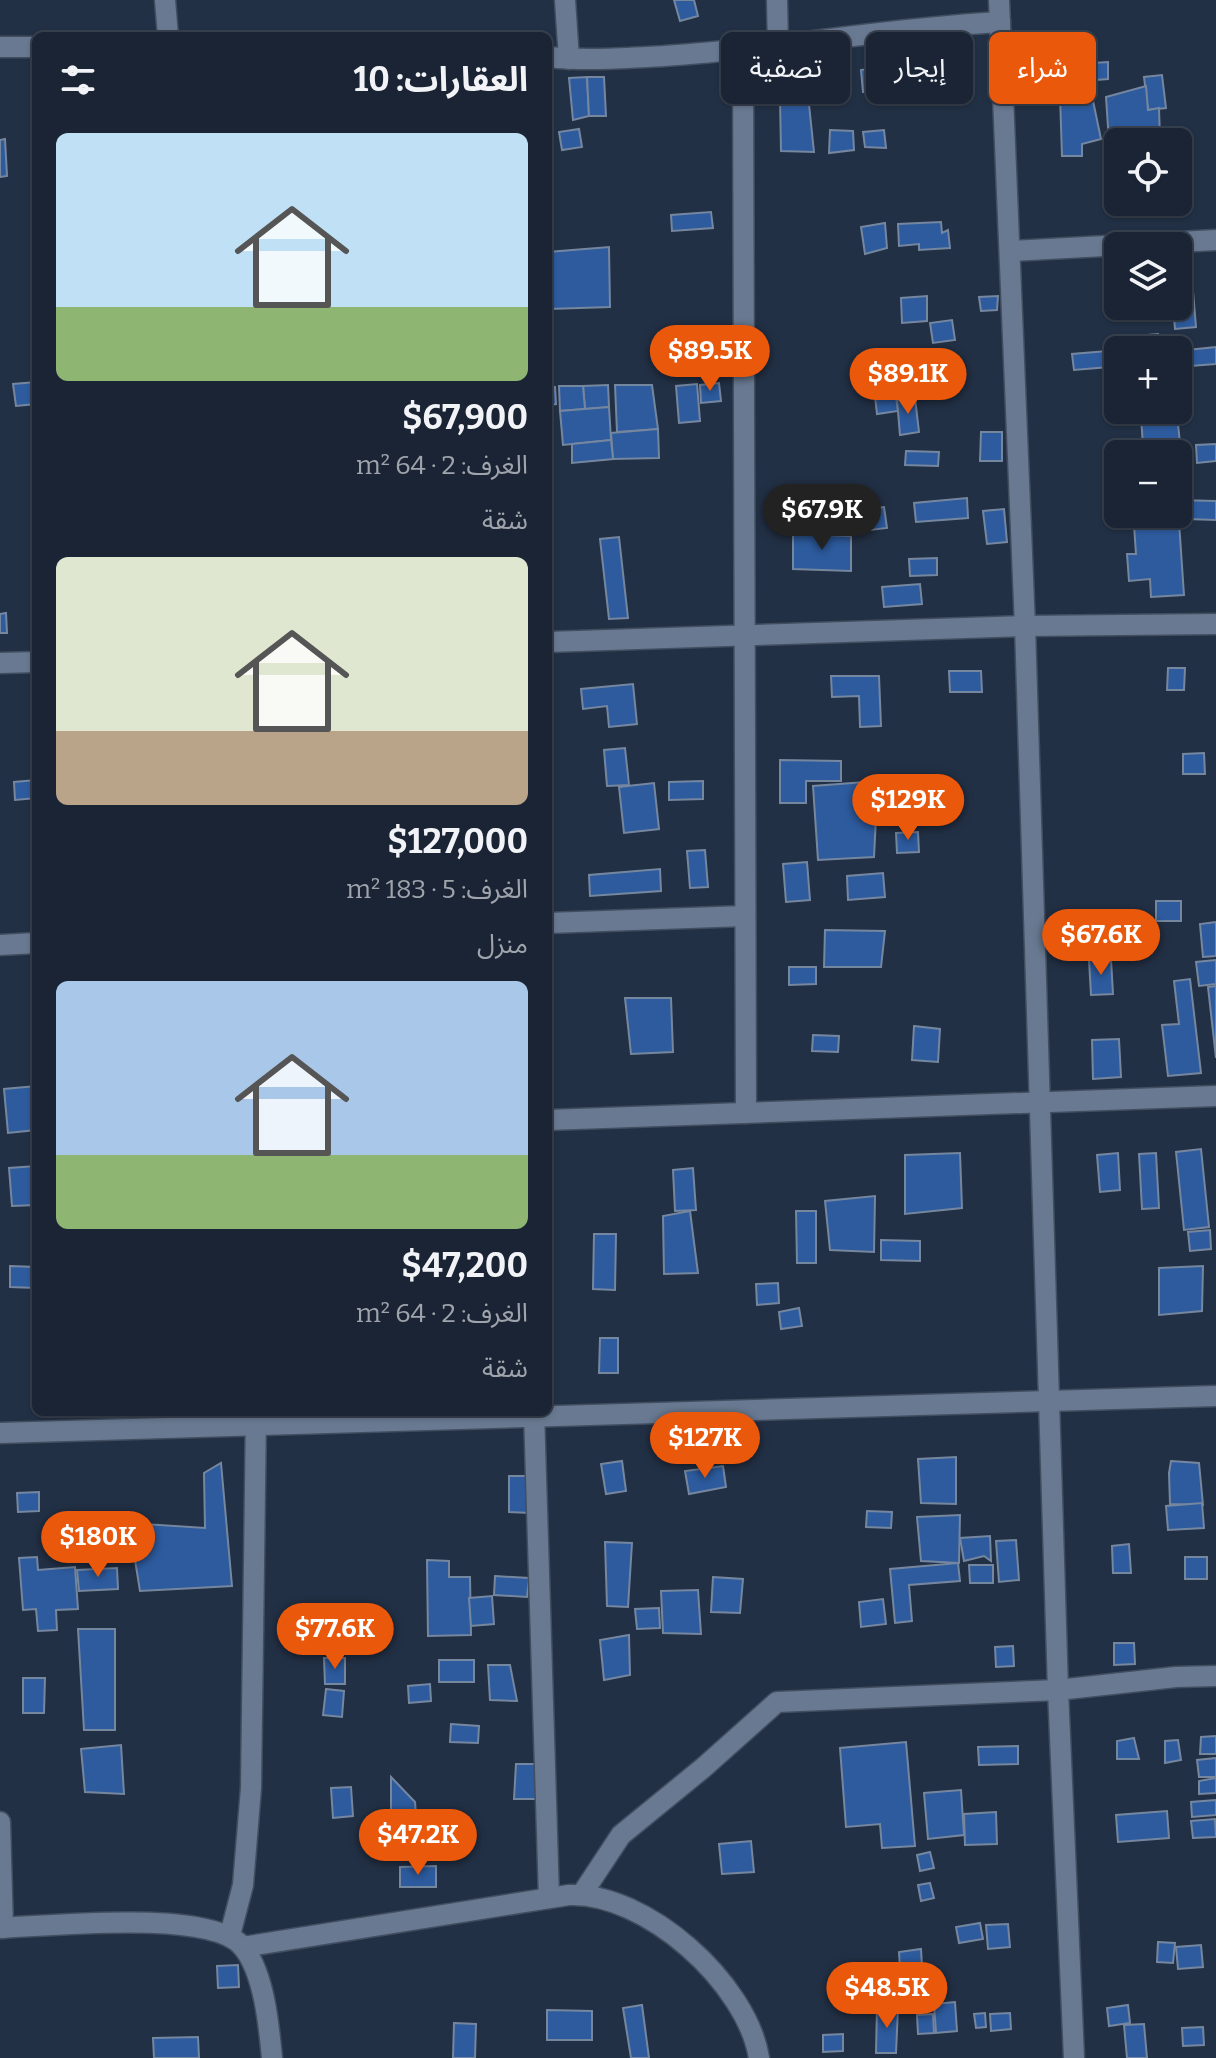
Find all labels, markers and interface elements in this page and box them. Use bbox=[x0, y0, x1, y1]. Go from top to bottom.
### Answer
chip: تصفية bbox=[721, 32, 850, 104]
chip: إيجار bbox=[866, 32, 973, 104]
chip: شراء bbox=[989, 32, 1096, 104]
icon: filters bbox=[56, 58, 100, 102]
text: العقارات: 10 bbox=[354, 59, 528, 100]
map controls bbox=[1104, 128, 1192, 528]
button: locate bbox=[1104, 128, 1192, 216]
icon: home bbox=[220, 185, 364, 329]
button: layers bbox=[1104, 232, 1192, 320]
pin: $89.5K bbox=[645, 325, 775, 393]
text: $89.5K bbox=[668, 335, 752, 366]
button: + bbox=[1104, 336, 1192, 424]
pin: $89.1K bbox=[843, 348, 973, 416]
text: $89.1K bbox=[868, 358, 948, 389]
text: $67,900 bbox=[402, 397, 528, 438]
button: − bbox=[1104, 440, 1192, 528]
text: الغرف: 2 · 64 m² bbox=[356, 450, 528, 481]
pin: $67.9K bbox=[757, 484, 887, 552]
text: $67.9K bbox=[781, 494, 863, 525]
text: شقة bbox=[482, 505, 528, 536]
icon: home bbox=[220, 609, 364, 753]
pin: $129K bbox=[852, 774, 964, 842]
text: $129K bbox=[870, 784, 946, 815]
text: $127,000 bbox=[387, 821, 528, 862]
text: الغرف: 5 · 183 m² bbox=[346, 874, 528, 905]
pin: $67.6K bbox=[1036, 909, 1166, 977]
text: $67.6K bbox=[1060, 919, 1142, 950]
text: منزل bbox=[477, 929, 528, 960]
icon: home bbox=[220, 1033, 364, 1177]
text: $47,200 bbox=[401, 1245, 528, 1286]
text: الغرف: 2 · 64 m² bbox=[356, 1298, 528, 1329]
text: شقة bbox=[482, 1353, 528, 1384]
pin: $127K bbox=[649, 1412, 761, 1480]
text: $127K bbox=[668, 1422, 742, 1453]
pin: $180K bbox=[42, 1511, 154, 1579]
text: $180K bbox=[59, 1521, 137, 1552]
pin: $77.6K bbox=[270, 1603, 400, 1671]
text: $77.6K bbox=[295, 1613, 375, 1644]
pin: $47.2K bbox=[353, 1809, 483, 1877]
text: $47.2K bbox=[377, 1819, 459, 1850]
pin: $48.5K bbox=[822, 1962, 952, 2030]
text: $48.5K bbox=[844, 1972, 930, 2003]

